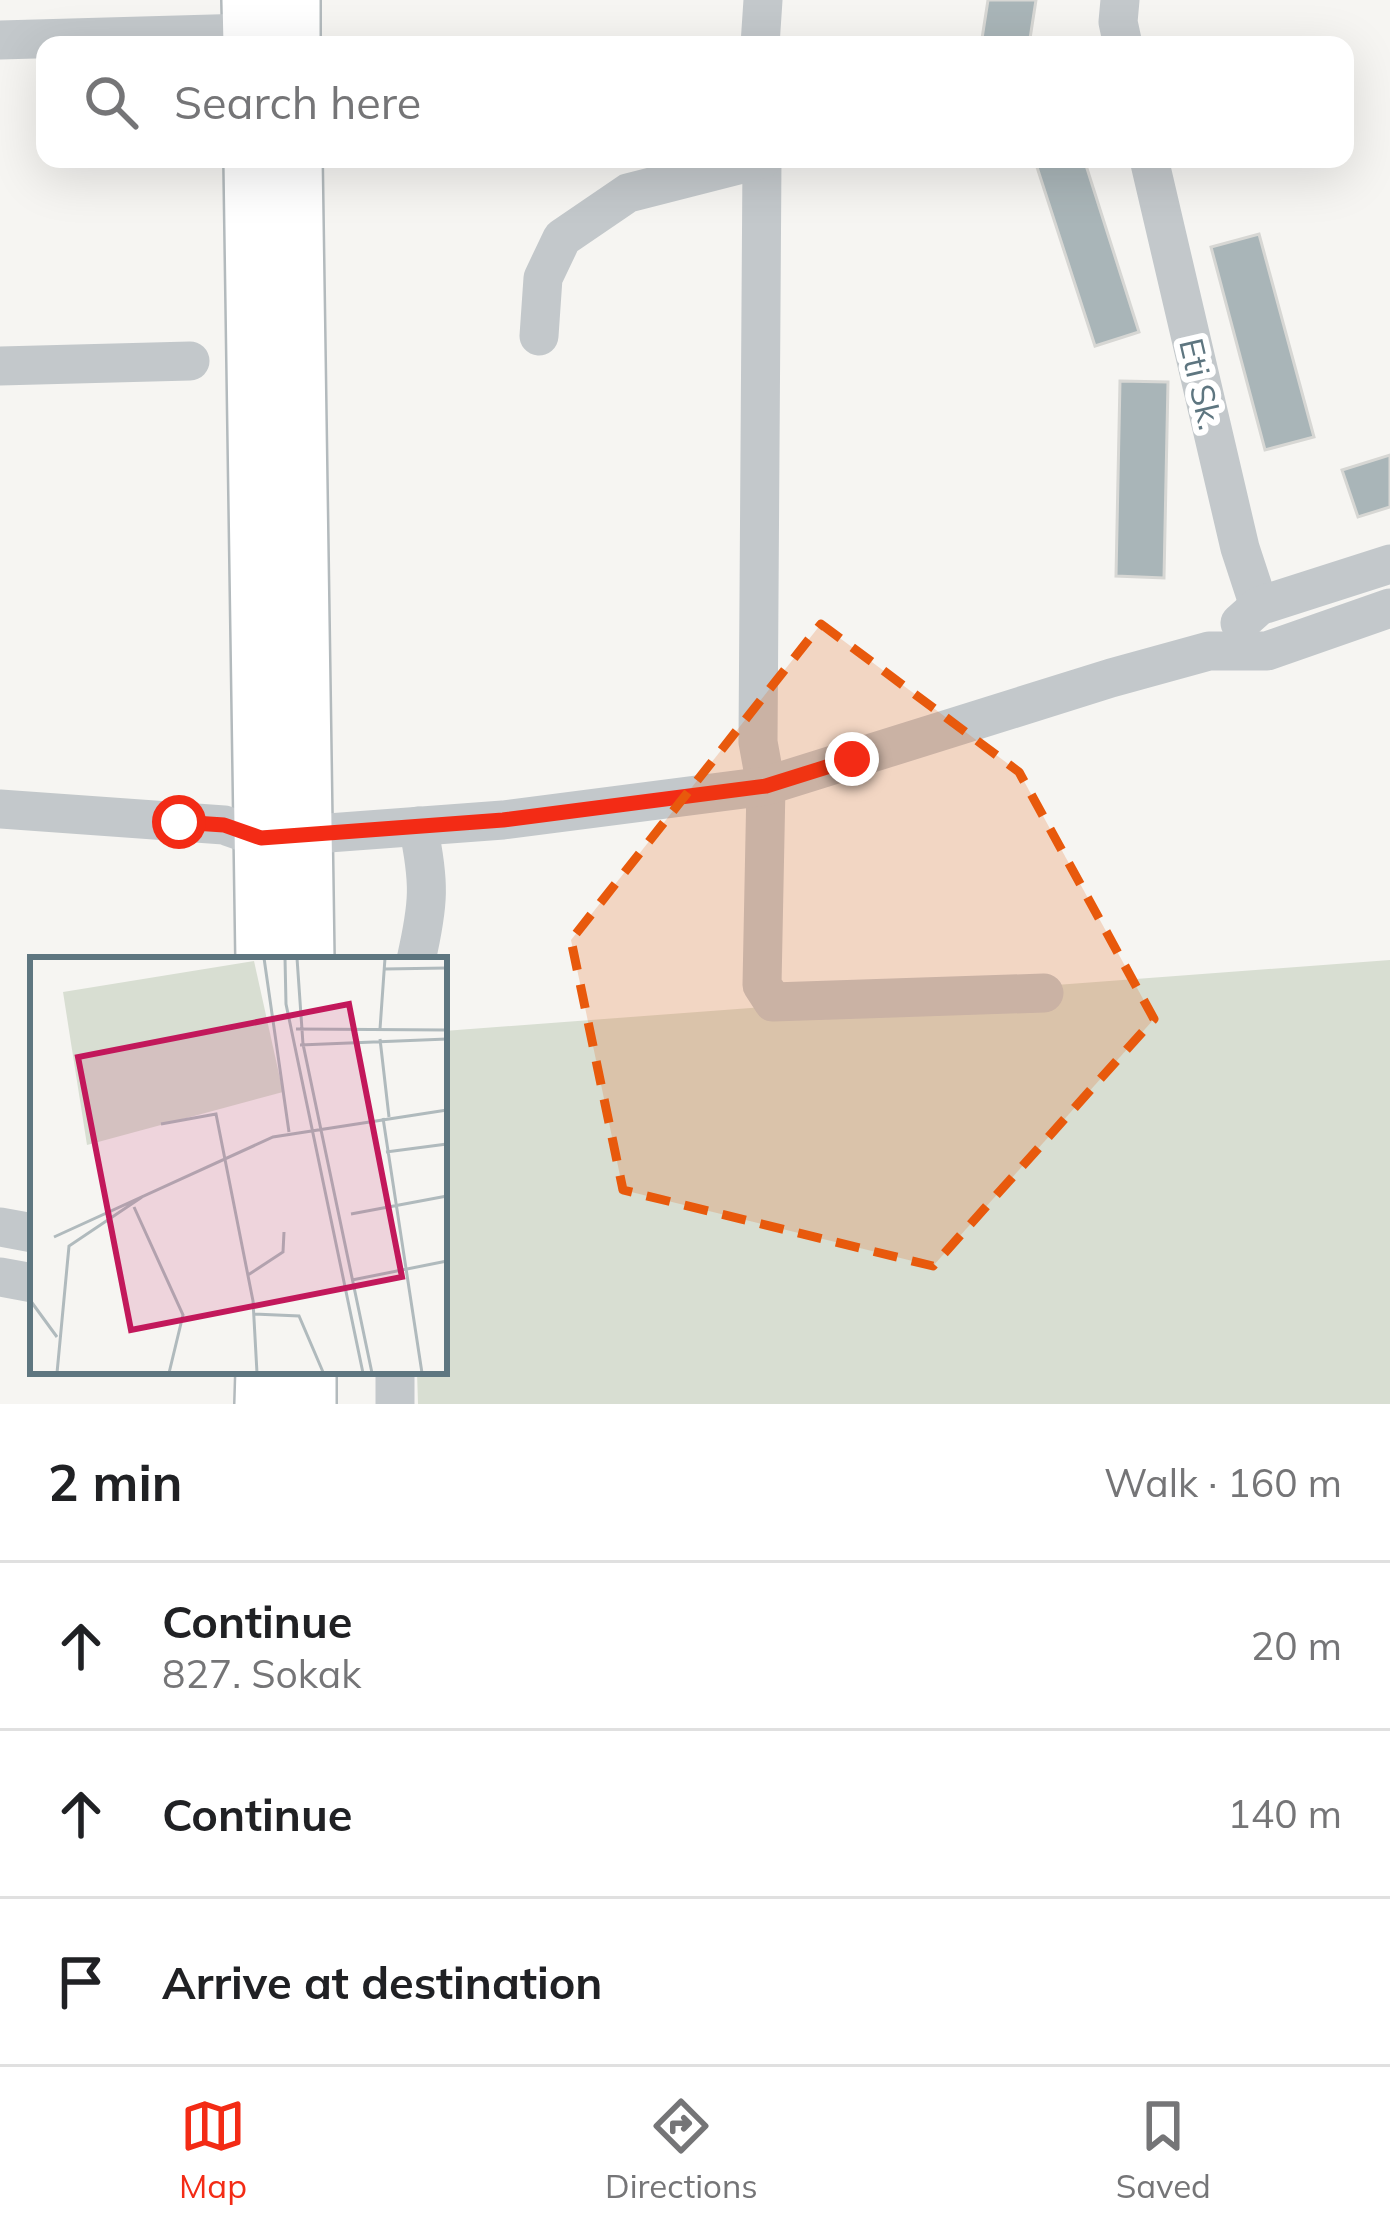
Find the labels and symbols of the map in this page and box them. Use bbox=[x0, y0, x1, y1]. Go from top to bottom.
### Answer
street label: Eti Sk. bbox=[1171, 334, 1232, 434]
route end bbox=[825, 732, 879, 786]
route start bbox=[152, 795, 206, 849]
inset map bbox=[30, 957, 447, 1374]

